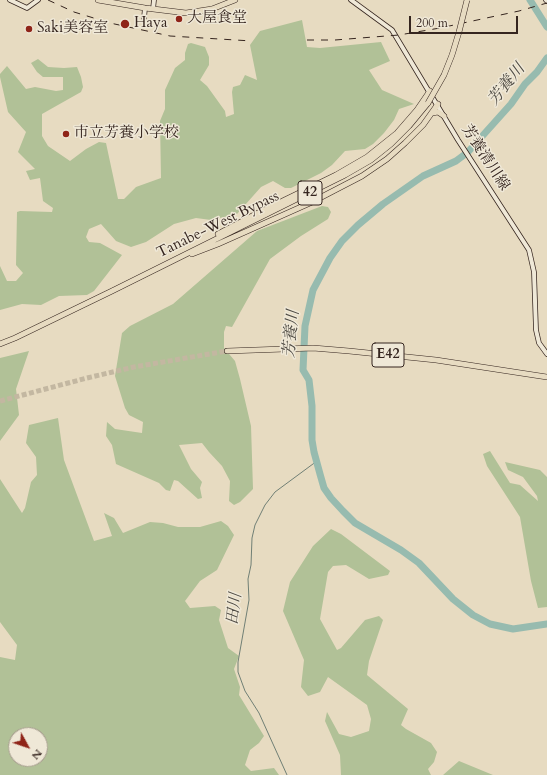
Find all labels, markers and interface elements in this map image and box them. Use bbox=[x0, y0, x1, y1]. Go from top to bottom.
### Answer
scale bar bbox=[411, 8, 520, 34]
place label: 大屋食堂 bbox=[187, 10, 247, 28]
marker: 大屋食堂 bbox=[174, 14, 184, 24]
place label: Haya bbox=[134, 15, 167, 33]
text: 200 m bbox=[416, 15, 448, 31]
marker: Haya bbox=[119, 18, 131, 30]
place label: Saki美容室 bbox=[37, 20, 108, 38]
marker: Saki美容室 bbox=[24, 24, 34, 34]
water label: 芳養川 bbox=[484, 60, 530, 110]
street label: 芳養清川線 bbox=[457, 122, 513, 194]
place label: 市立芳養小学校 bbox=[74, 125, 179, 143]
marker: 市立芳養小学校 bbox=[61, 129, 71, 139]
road number: 42 bbox=[298, 181, 322, 205]
street label: Tanabe-West Bypass bbox=[154, 188, 282, 262]
water label: 芳養川 bbox=[280, 309, 304, 359]
road number: E42 bbox=[372, 343, 404, 367]
water label: 田川 bbox=[224, 592, 246, 626]
north arrow bbox=[8, 727, 48, 767]
text: N bbox=[28, 746, 46, 763]

